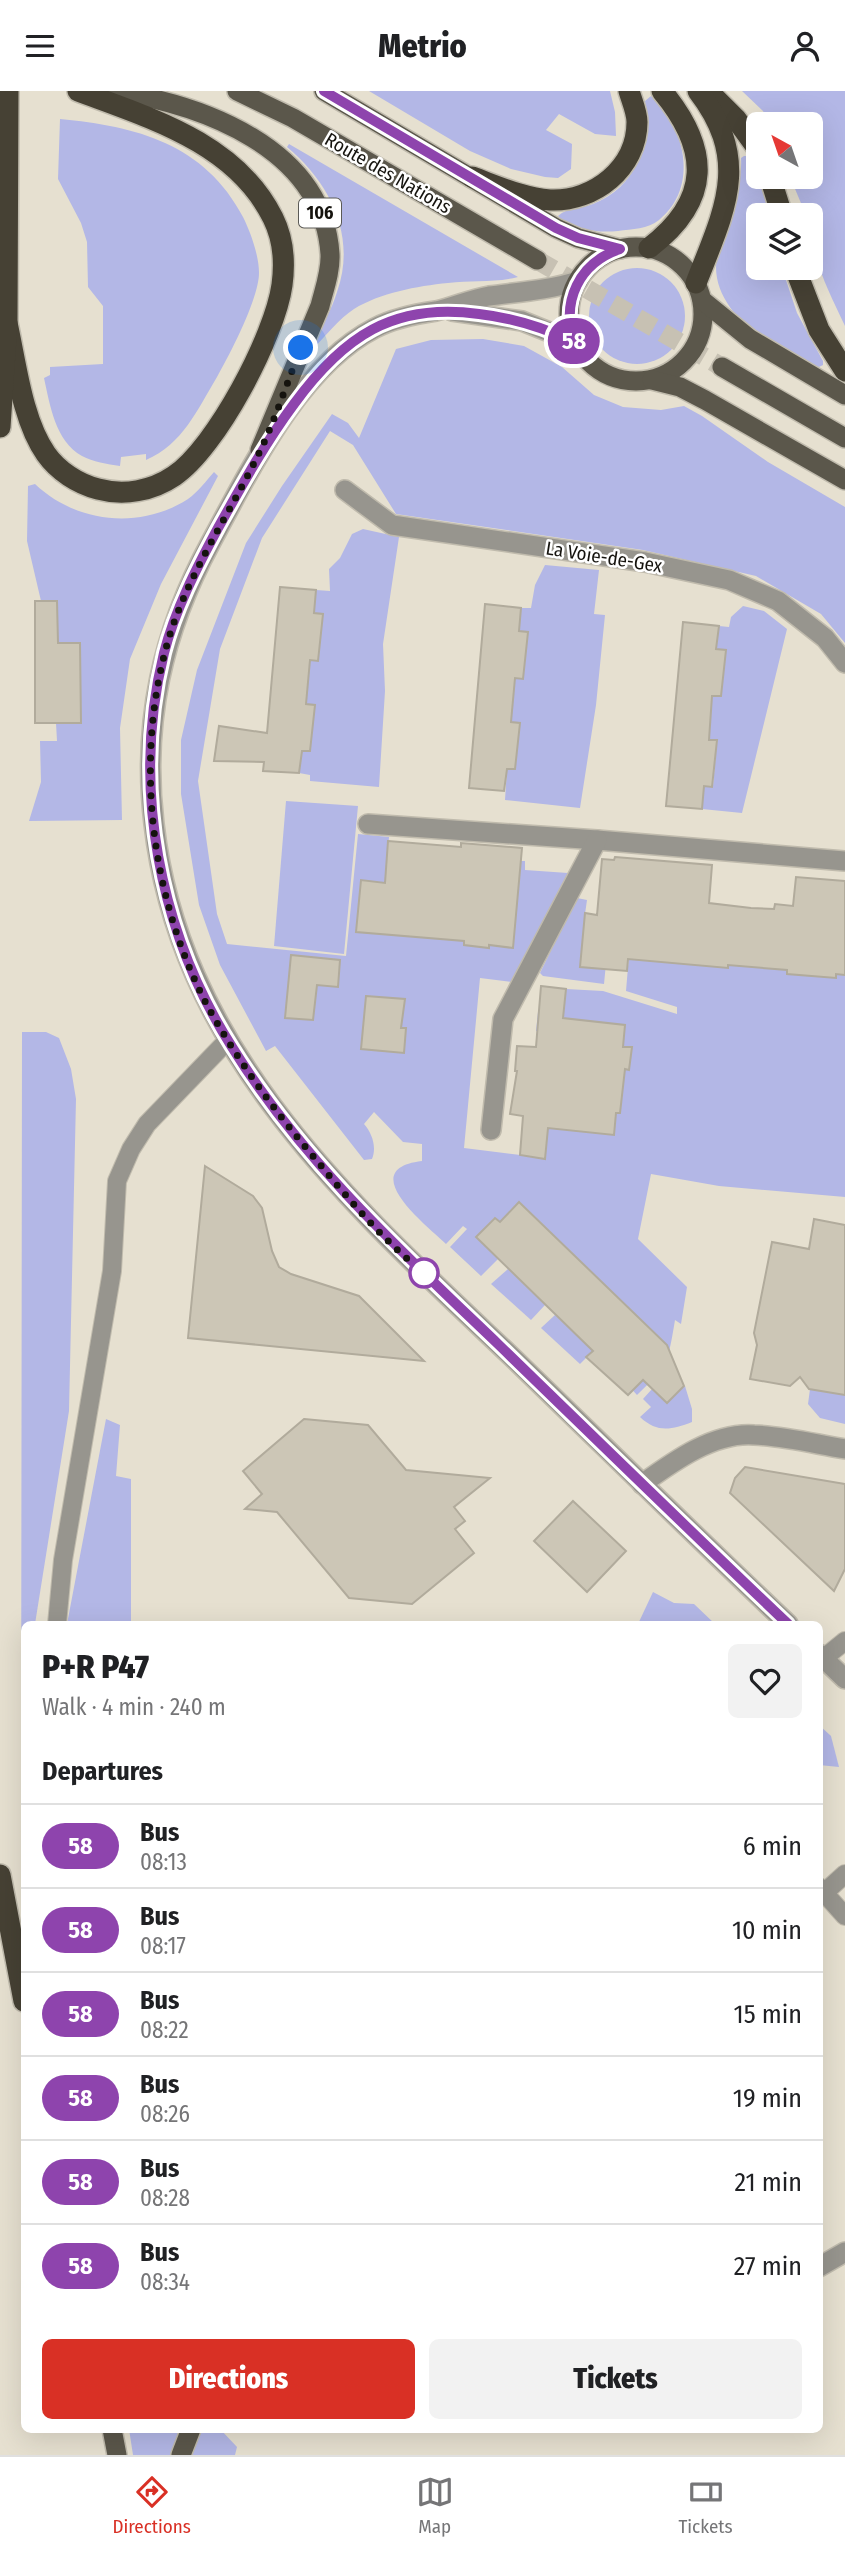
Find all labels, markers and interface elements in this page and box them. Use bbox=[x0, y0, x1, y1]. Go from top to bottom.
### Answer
icon: menu bbox=[21, 27, 59, 65]
text: Metrio bbox=[378, 27, 467, 65]
icon: person bbox=[786, 27, 824, 65]
north arrow bbox=[746, 112, 822, 189]
map controls bbox=[746, 112, 823, 280]
street label: Route des Nations bbox=[321, 128, 455, 218]
road number: 106 bbox=[299, 198, 341, 227]
button: layers bbox=[746, 203, 823, 280]
line badge: 58 bbox=[542, 318, 606, 364]
text: 58 bbox=[562, 327, 586, 355]
your location bbox=[283, 330, 318, 365]
street label: La Voie-de-Gex bbox=[544, 536, 664, 578]
unlabelled marker bbox=[409, 1258, 439, 1288]
button: heart bbox=[728, 1644, 802, 1718]
text: P+R P47 bbox=[42, 1647, 149, 1687]
text: Walk · 4 min · 240 m bbox=[42, 1693, 226, 1721]
text: Departures bbox=[42, 1756, 163, 1787]
text: Bus bbox=[140, 1817, 179, 1848]
text: 6 min bbox=[743, 1831, 802, 1862]
text: 58 bbox=[68, 1832, 93, 1860]
text: 08:13 bbox=[140, 1848, 187, 1876]
text: Bus bbox=[140, 1901, 179, 1932]
text: 10 min bbox=[732, 1915, 802, 1946]
text: 58 bbox=[68, 1916, 93, 1944]
text: 08:17 bbox=[140, 1932, 186, 1960]
text: Bus bbox=[140, 1985, 179, 2016]
text: 15 min bbox=[734, 1999, 802, 2030]
text: 58 bbox=[68, 2000, 93, 2028]
text: 08:22 bbox=[140, 2016, 189, 2044]
text: Bus bbox=[140, 2069, 179, 2100]
text: 19 min bbox=[733, 2083, 802, 2114]
text: 58 bbox=[68, 2084, 93, 2112]
text: 08:26 bbox=[140, 2100, 190, 2128]
text: Bus bbox=[140, 2153, 179, 2184]
text: 21 min bbox=[735, 2167, 802, 2198]
text: 58 bbox=[68, 2168, 93, 2196]
text: 08:28 bbox=[140, 2184, 190, 2212]
text: Bus bbox=[140, 2237, 179, 2268]
text: 27 min bbox=[734, 2251, 802, 2282]
text: 58 bbox=[68, 2252, 93, 2280]
text: 08:34 bbox=[140, 2268, 190, 2296]
button: Directions bbox=[42, 2339, 415, 2419]
button: Tickets bbox=[429, 2339, 802, 2419]
tab: Directions bbox=[112, 2473, 191, 2538]
tab: Map bbox=[416, 2473, 454, 2538]
tab: Tickets bbox=[678, 2473, 733, 2538]

